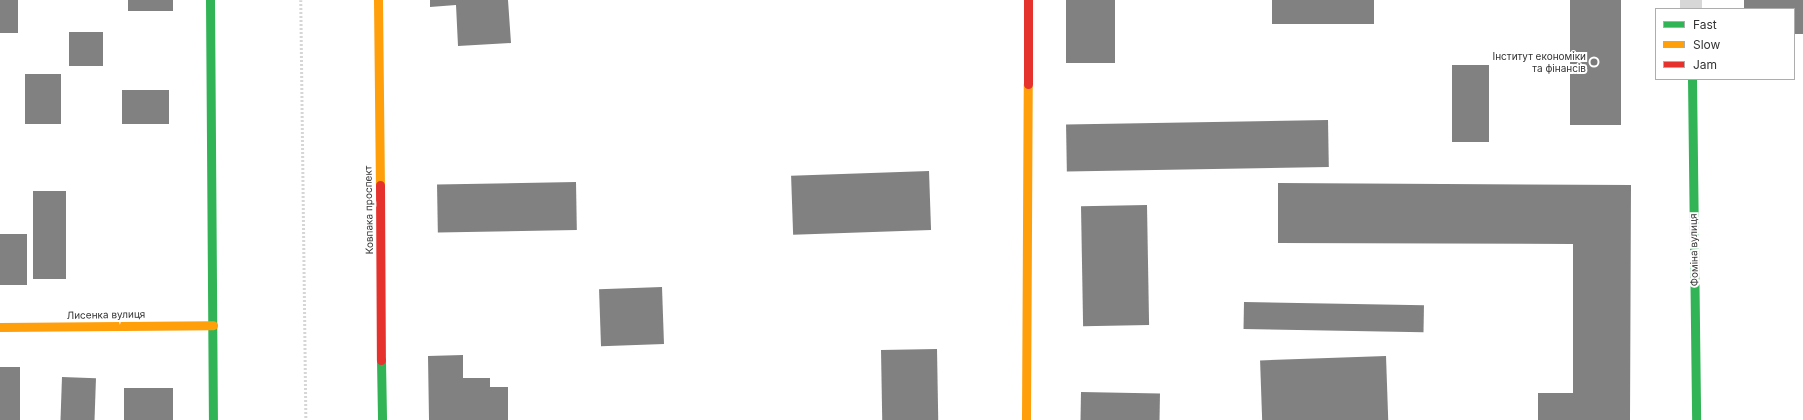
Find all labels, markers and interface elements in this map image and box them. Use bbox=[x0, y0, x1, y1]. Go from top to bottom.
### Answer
legend bbox=[1655, 8, 1795, 80]
text: Fast bbox=[1693, 17, 1717, 32]
text: Slow bbox=[1693, 37, 1720, 52]
place label: Інститут економіки та фінансів bbox=[1493, 50, 1586, 74]
marker: Інститут економіки та фінансів bbox=[1589, 57, 1599, 67]
text: Jam bbox=[1693, 57, 1717, 72]
street label: Ковпака проспект bbox=[362, 165, 376, 255]
street label: Фоміна вулиця bbox=[1687, 214, 1701, 286]
street label: Лисенка вулиця bbox=[67, 308, 145, 322]

